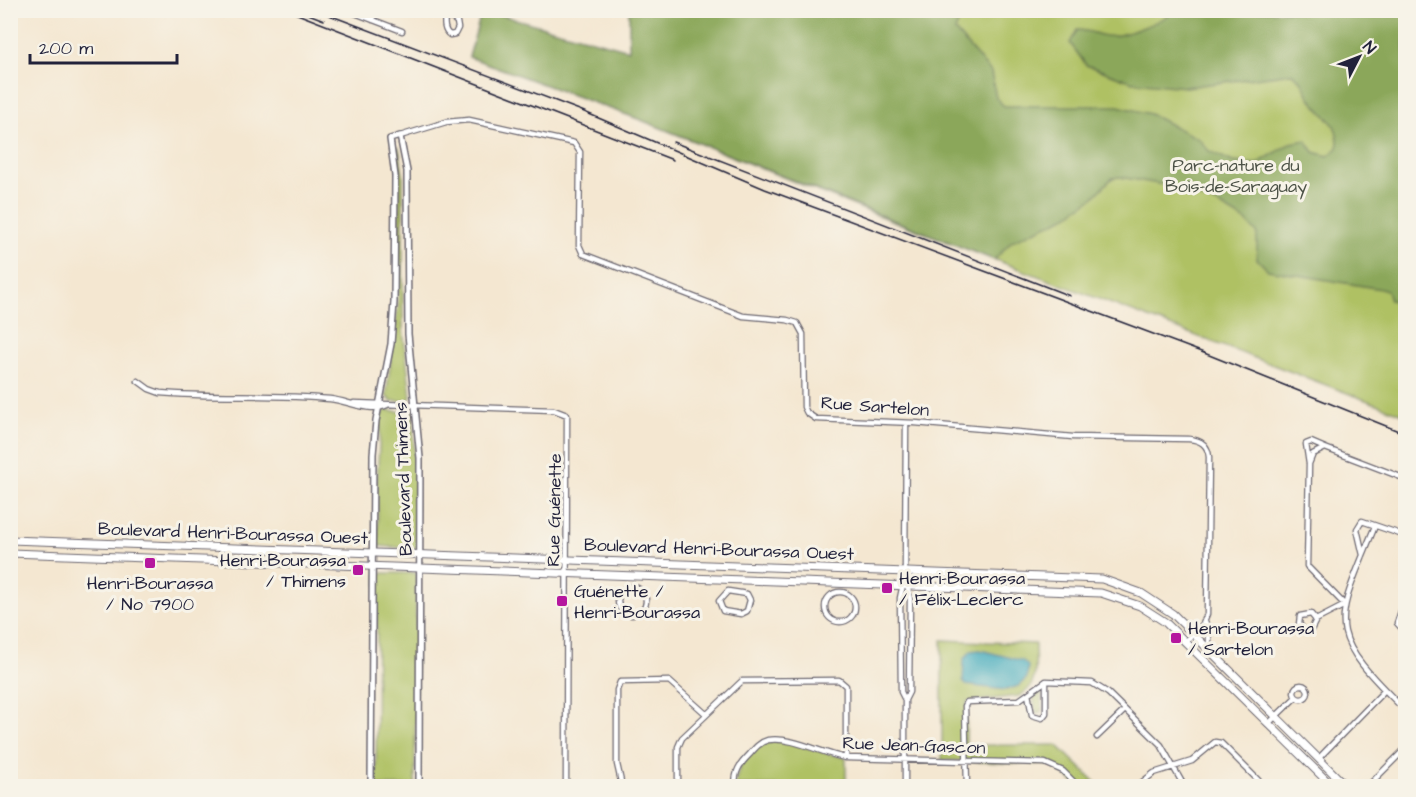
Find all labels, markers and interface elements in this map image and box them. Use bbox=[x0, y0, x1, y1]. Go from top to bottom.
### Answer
scale bar bbox=[30, 27, 177, 65]
north arrow bbox=[1329, 27, 1389, 87]
text: 200 m bbox=[39, 36, 93, 61]
text: N bbox=[1358, 37, 1381, 59]
park label: Parc-nature du Bois-de-Saraguay bbox=[1165, 153, 1307, 200]
street label: Rue Sartelon bbox=[820, 390, 930, 423]
street label: Boulevard Thimens bbox=[388, 402, 419, 556]
street label: Rue Guénette bbox=[541, 453, 568, 567]
street label: Boulevard Henri-Bourassa Ouest bbox=[98, 516, 369, 551]
street label: Boulevard Henri-Bourassa Ouest bbox=[584, 532, 855, 567]
place label: Henri-Bourassa / Thimens bbox=[220, 548, 346, 594]
marker: Henri-Bourassa / No 7900 bbox=[143, 556, 157, 570]
marker: Henri-Bourassa / Thimens bbox=[351, 563, 365, 577]
place label: Henri-Bourassa / Félix-Leclerc bbox=[899, 566, 1025, 612]
place label: Henri-Bourassa / No 7900 bbox=[87, 571, 213, 617]
place label: Guénette / Henri-Bourassa bbox=[574, 579, 700, 625]
marker: Henri-Bourassa / Félix-Leclerc bbox=[880, 581, 894, 595]
marker: Guénette / Henri-Bourassa bbox=[555, 594, 569, 608]
place label: Henri-Bourassa / Sartelon bbox=[1188, 616, 1314, 662]
marker: Henri-Bourassa / Sartelon bbox=[1169, 631, 1183, 645]
street label: Rue Jean-Gascon bbox=[842, 731, 986, 760]

